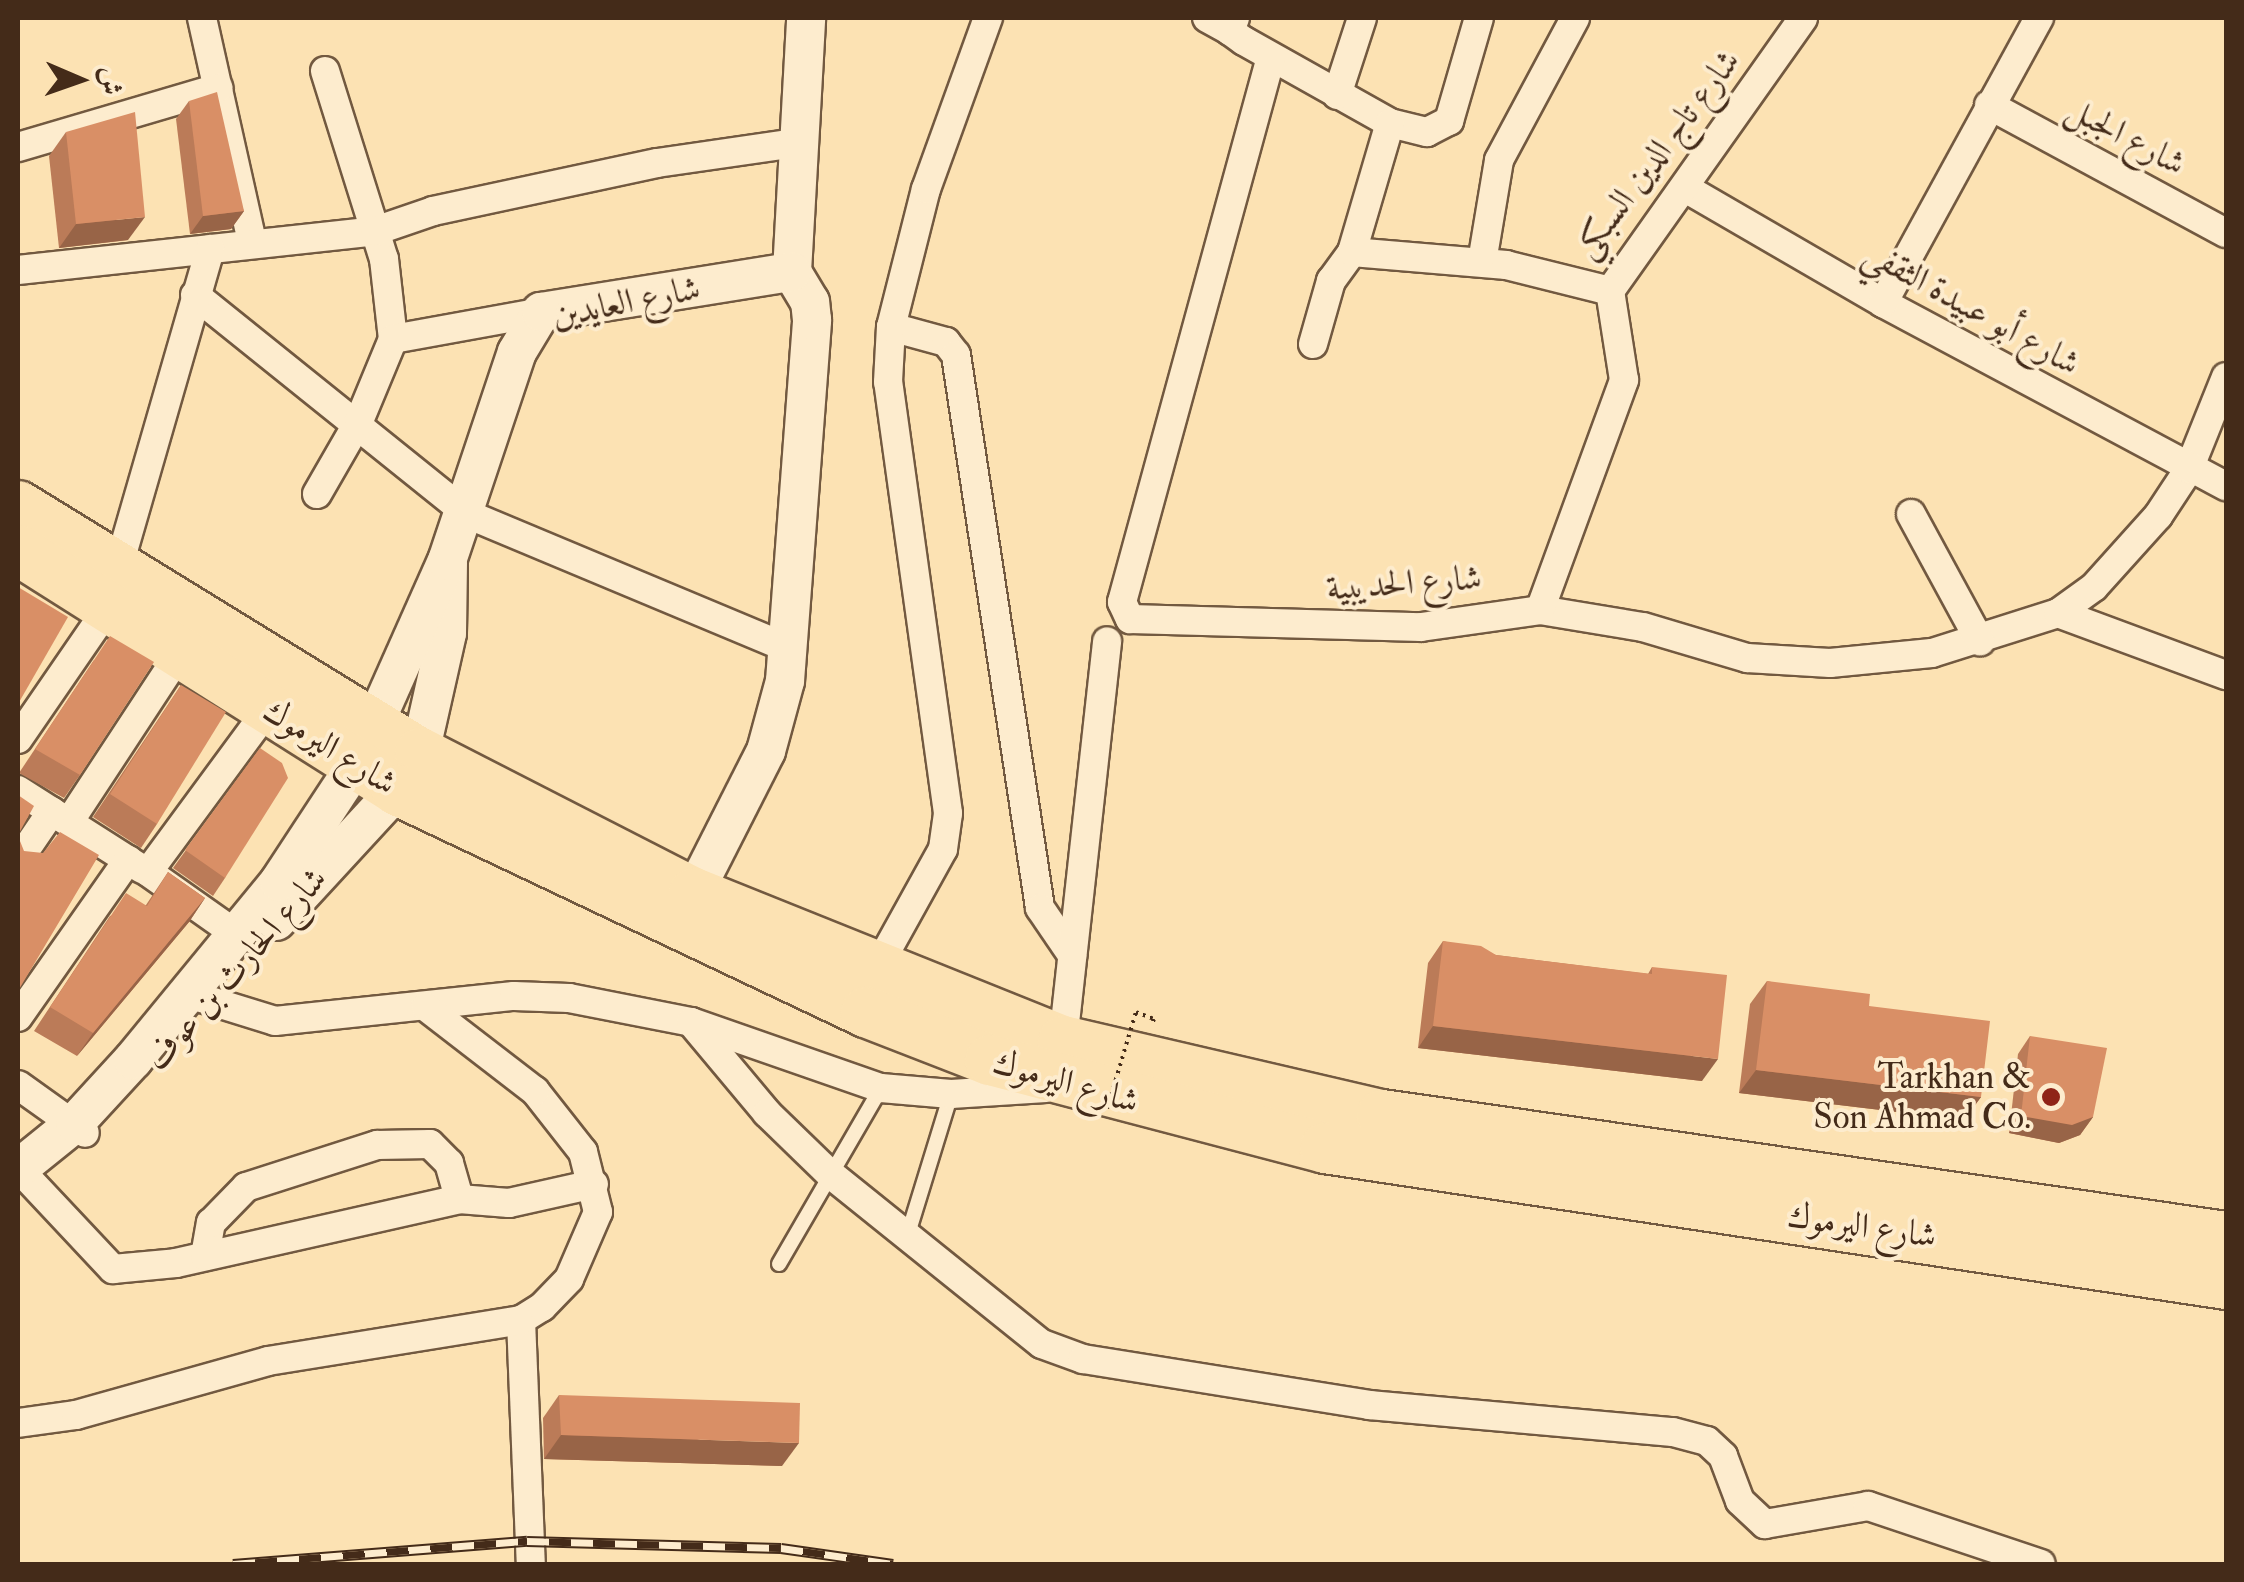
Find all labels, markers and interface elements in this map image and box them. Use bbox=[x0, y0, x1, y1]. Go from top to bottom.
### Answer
north arrow bbox=[30, 30, 130, 130]
street label: شارع تاج الدين السبكي bbox=[1565, 41, 1749, 267]
text: ش bbox=[93, 67, 128, 96]
street label: شارع الجبل bbox=[2059, 87, 2193, 185]
street label: شارع أبو عبيدة الثقفي bbox=[1857, 231, 2087, 385]
street label: شارع العايدين bbox=[548, 267, 704, 337]
street label: شارع الحديبية bbox=[1325, 557, 1483, 609]
street label: شارع اليرموك bbox=[255, 690, 405, 804]
street label: شارع الحارث بن عوف bbox=[136, 859, 336, 1079]
street label: شارع اليرموك bbox=[988, 1041, 1144, 1123]
place label: Tarkhan & Son Ahmad Co. bbox=[1813, 1056, 2031, 1138]
marker: Tarkhan & Son Ahmad Co. bbox=[2040, 1086, 2062, 1108]
street label: شارع اليرموك bbox=[1785, 1195, 1939, 1257]

